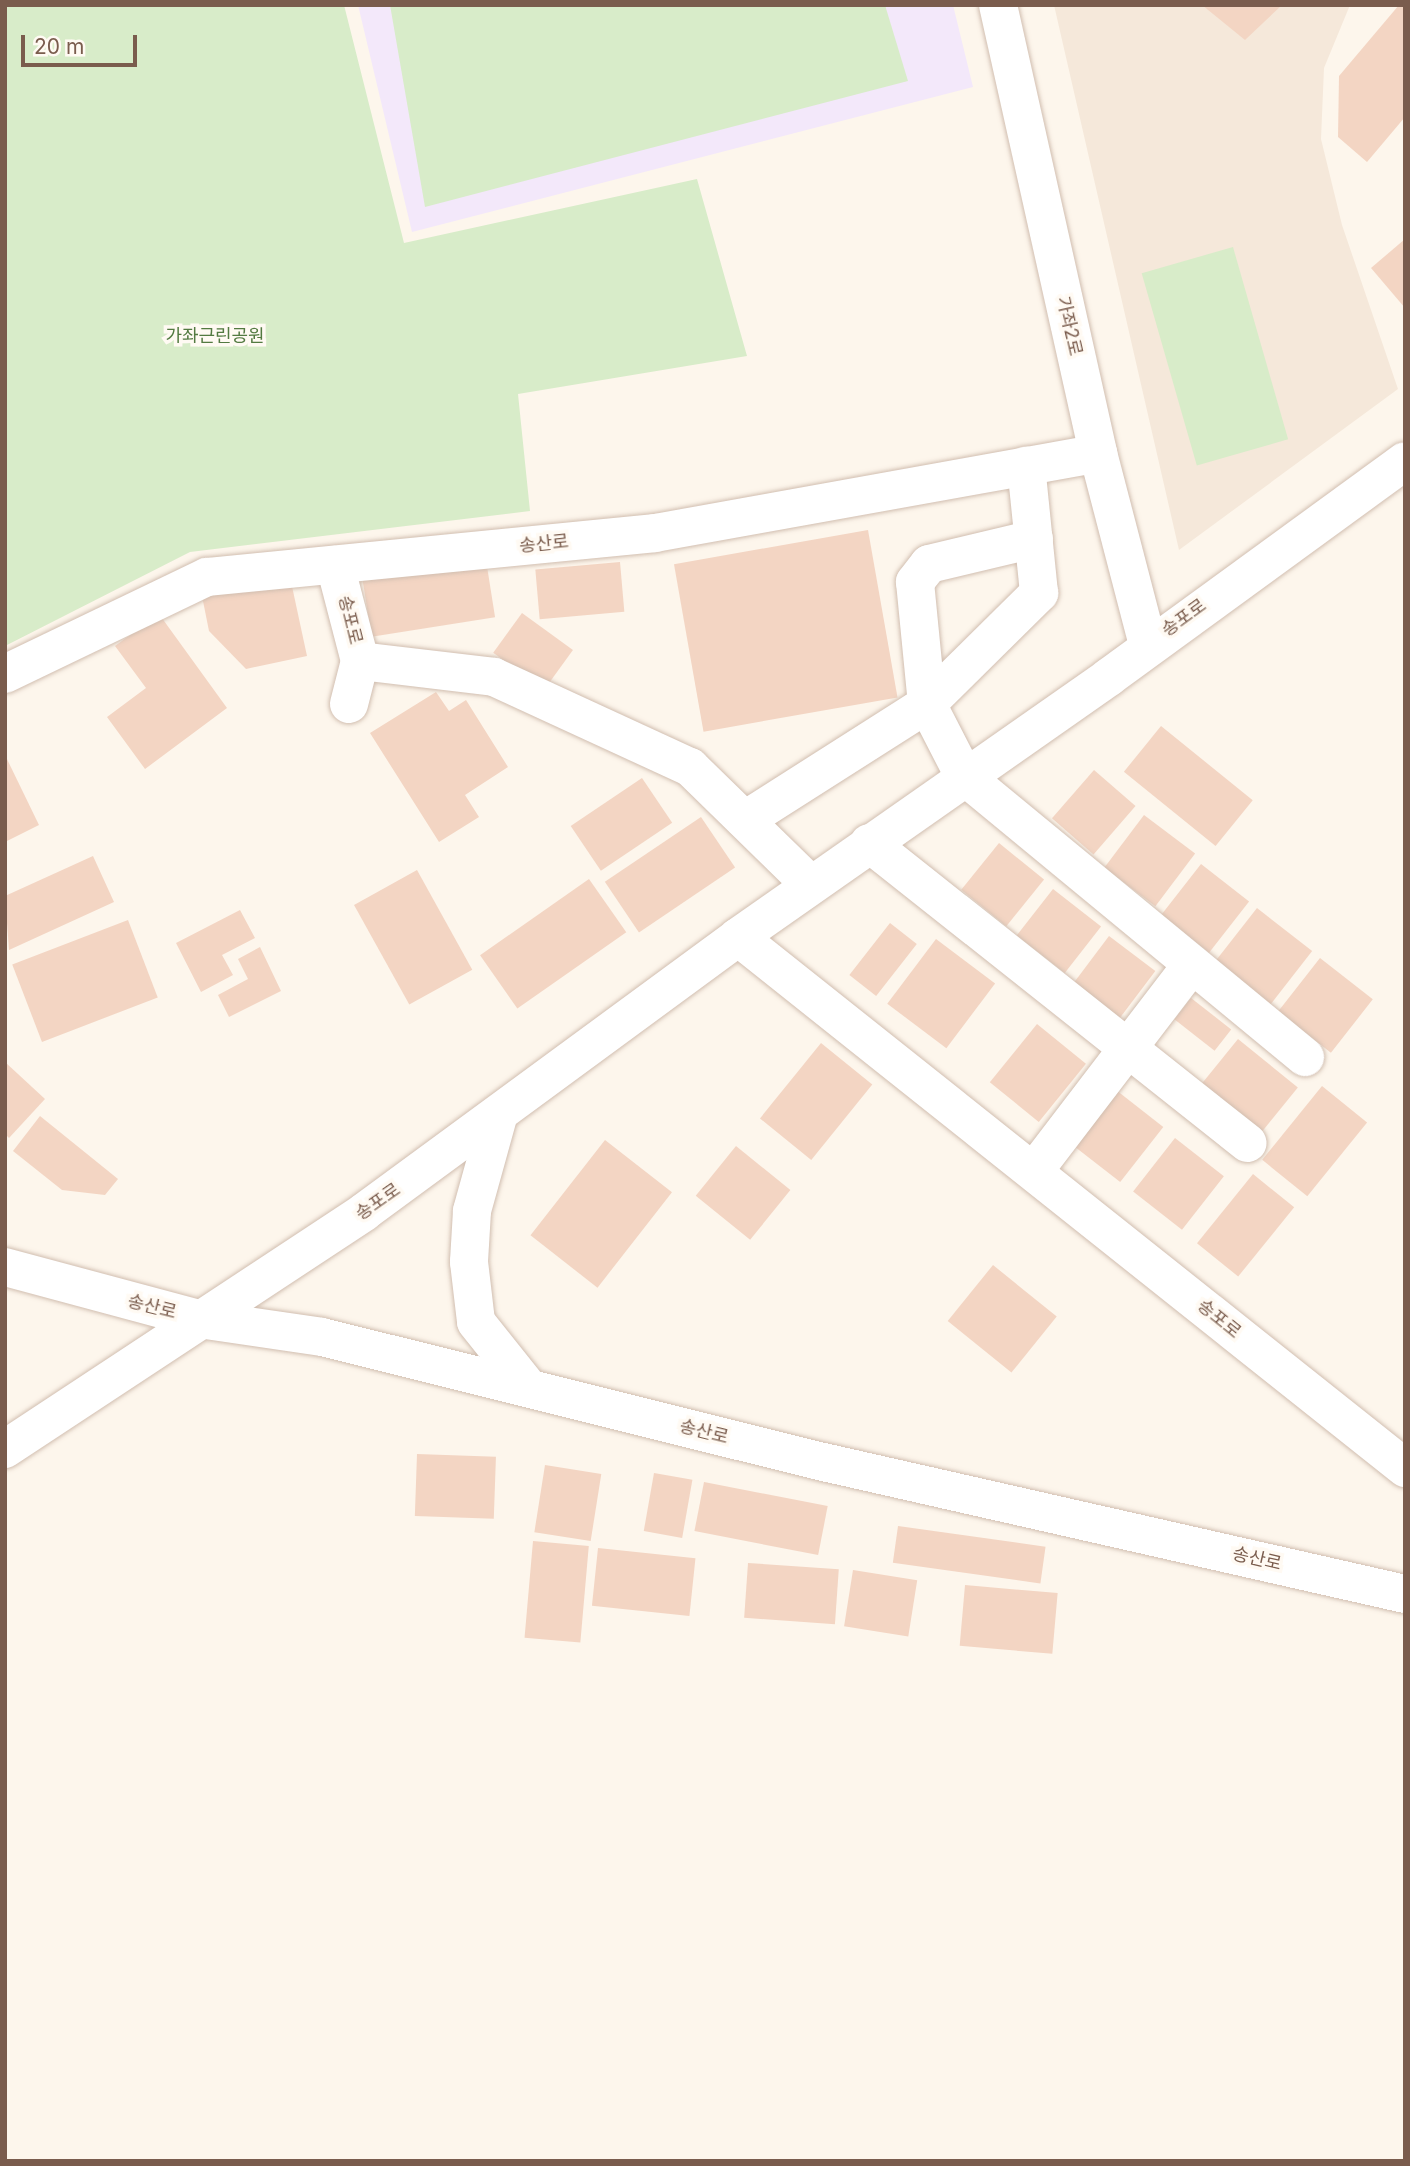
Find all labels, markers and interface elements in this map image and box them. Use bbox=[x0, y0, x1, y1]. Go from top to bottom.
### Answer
scale bar bbox=[24, 21, 140, 65]
text: 20 m bbox=[34, 34, 84, 59]
street label: 가좌2로 bbox=[1052, 294, 1086, 358]
park label: 가좌근린공원 bbox=[165, 325, 265, 347]
street label: 송산로 bbox=[518, 531, 570, 557]
street label: 송포로 bbox=[334, 593, 366, 647]
street label: 송포로 bbox=[1158, 595, 1210, 641]
street label: 송포로 bbox=[351, 1179, 405, 1225]
street label: 송산로 bbox=[125, 1291, 179, 1323]
street label: 송포로 bbox=[1193, 1295, 1245, 1343]
street label: 송산로 bbox=[677, 1416, 731, 1448]
street label: 송산로 bbox=[1230, 1543, 1284, 1575]

